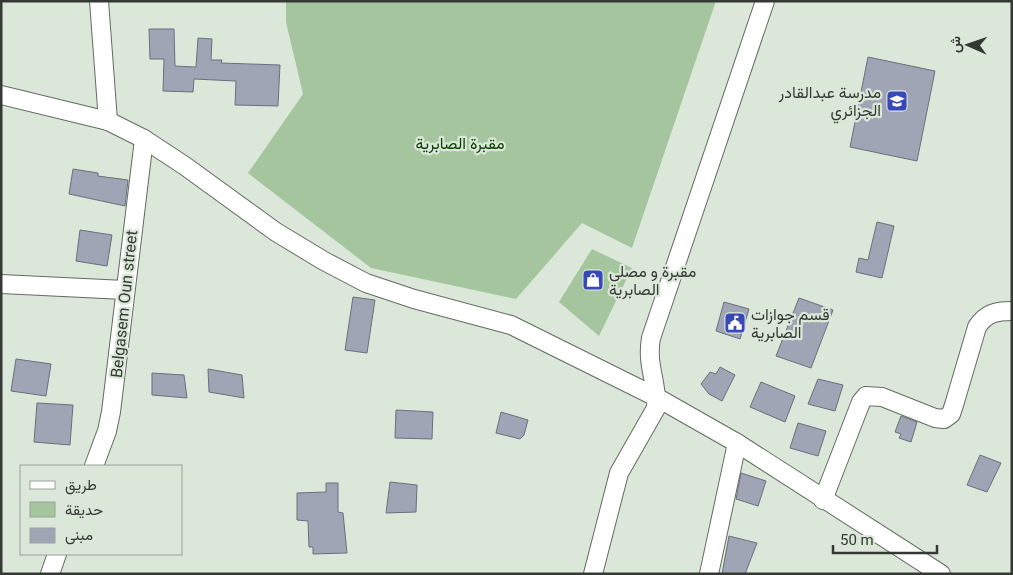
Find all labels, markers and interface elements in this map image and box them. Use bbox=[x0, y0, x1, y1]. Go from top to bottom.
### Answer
north arrow bbox=[943, 20, 993, 70]
text: ش bbox=[947, 36, 964, 53]
place label: مدرسة عبدالقادر الجزائري bbox=[778, 83, 881, 124]
school or university icon: مدرسة عبدالقادر الجزائري bbox=[885, 89, 909, 113]
park label: مقبرة الصابرية bbox=[416, 134, 504, 154]
street label: Belgasem Oun street bbox=[107, 229, 141, 379]
place label: مقبرة و مصلى الصابرية bbox=[609, 262, 696, 300]
shop icon: مقبرة و مصلى الصابرية bbox=[581, 268, 605, 292]
place label: قسم جوازات الصابرية bbox=[751, 305, 830, 343]
public building icon: قسم جوازات الصابرية bbox=[723, 311, 747, 335]
legend bbox=[20, 465, 182, 555]
text: طريق bbox=[65, 476, 97, 495]
text: حديقة bbox=[65, 501, 103, 519]
scale bar bbox=[833, 522, 937, 554]
text: مبنى bbox=[65, 526, 93, 545]
text: 50 m bbox=[840, 531, 874, 549]

